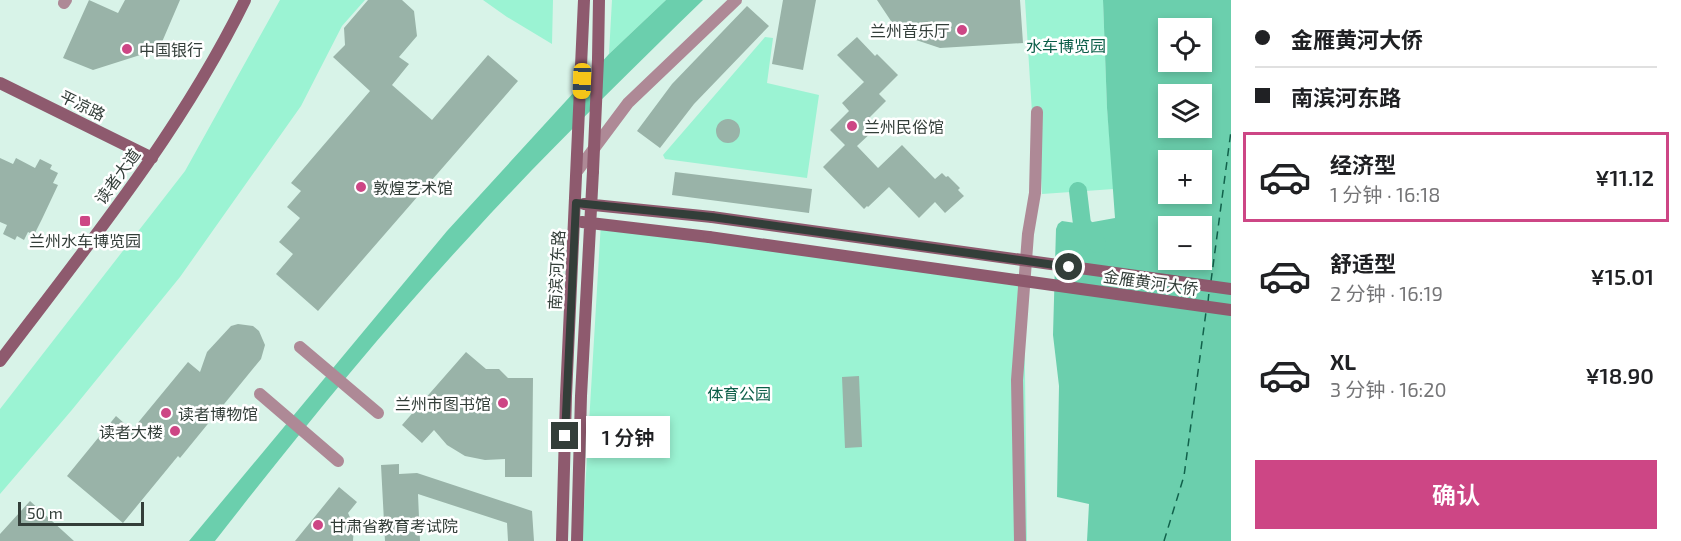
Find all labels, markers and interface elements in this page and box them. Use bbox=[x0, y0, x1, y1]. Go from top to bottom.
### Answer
map controls bbox=[1158, 18, 1212, 270]
button: locate bbox=[1158, 18, 1212, 72]
place label: 兰州音乐厅 bbox=[870, 21, 950, 40]
marker: 兰州音乐厅 bbox=[955, 23, 969, 37]
text: 金雁黄河大侨 bbox=[1291, 26, 1423, 52]
park label: 水车博览园 bbox=[1026, 36, 1106, 55]
place label: 中国银行 bbox=[139, 40, 203, 59]
marker: 中国银行 bbox=[120, 42, 134, 56]
car bbox=[572, 63, 592, 99]
button: layers bbox=[1158, 84, 1212, 138]
text: 南滨河东路 bbox=[1291, 84, 1401, 110]
street label: 平凉路 bbox=[57, 86, 109, 124]
place label: 兰州民俗馆 bbox=[864, 117, 944, 136]
marker: 兰州民俗馆 bbox=[845, 119, 859, 133]
street label: 读者大道 bbox=[91, 145, 143, 207]
button: + bbox=[1158, 150, 1212, 204]
icon: car bbox=[1258, 150, 1312, 204]
text: 经济型 bbox=[1330, 151, 1396, 177]
text: ¥11.12 bbox=[1595, 164, 1654, 190]
place label: 敦煌艺术馆 bbox=[373, 178, 453, 197]
marker: 敦煌艺术馆 bbox=[354, 180, 368, 194]
text: 1 分钟 · 16:18 bbox=[1330, 182, 1440, 206]
marker: 兰州水车博览园 bbox=[78, 214, 92, 228]
button: − bbox=[1158, 216, 1212, 270]
street label: 南滨河东路 bbox=[544, 230, 568, 310]
place label: 兰州水车博览园 bbox=[29, 231, 141, 250]
icon: car bbox=[1258, 249, 1312, 303]
text: 舒适型 bbox=[1330, 250, 1396, 276]
route start bbox=[1055, 253, 1082, 280]
text: ¥15.01 bbox=[1591, 263, 1654, 289]
street label: 金雁黄河大侨 bbox=[1102, 266, 1200, 298]
text: 2 分钟 · 16:19 bbox=[1330, 281, 1443, 305]
icon: car bbox=[1258, 348, 1312, 402]
text: XL bbox=[1330, 348, 1356, 374]
text: ¥18.90 bbox=[1585, 362, 1654, 388]
text: 3 分钟 · 16:20 bbox=[1330, 377, 1447, 401]
park label: 体育公园 bbox=[707, 384, 771, 403]
place label: 兰州市图书馆 bbox=[395, 394, 491, 413]
marker: 兰州市图书馆 bbox=[496, 396, 510, 410]
place label: 读者博物馆 bbox=[178, 404, 258, 423]
marker: 读者博物馆 bbox=[159, 406, 173, 420]
callout: 1 分钟 bbox=[586, 415, 670, 457]
place label: 读者大楼 bbox=[99, 422, 163, 441]
route end bbox=[551, 422, 578, 449]
marker: 读者大楼 bbox=[168, 424, 182, 438]
text: 1 分钟 bbox=[602, 425, 654, 449]
button: 确认 bbox=[1255, 460, 1657, 529]
scale bar bbox=[18, 499, 144, 526]
text: 50 m bbox=[27, 503, 63, 522]
place label: 甘肃省教育考试院 bbox=[330, 516, 458, 535]
marker: 甘肃省教育考试院 bbox=[311, 518, 325, 532]

